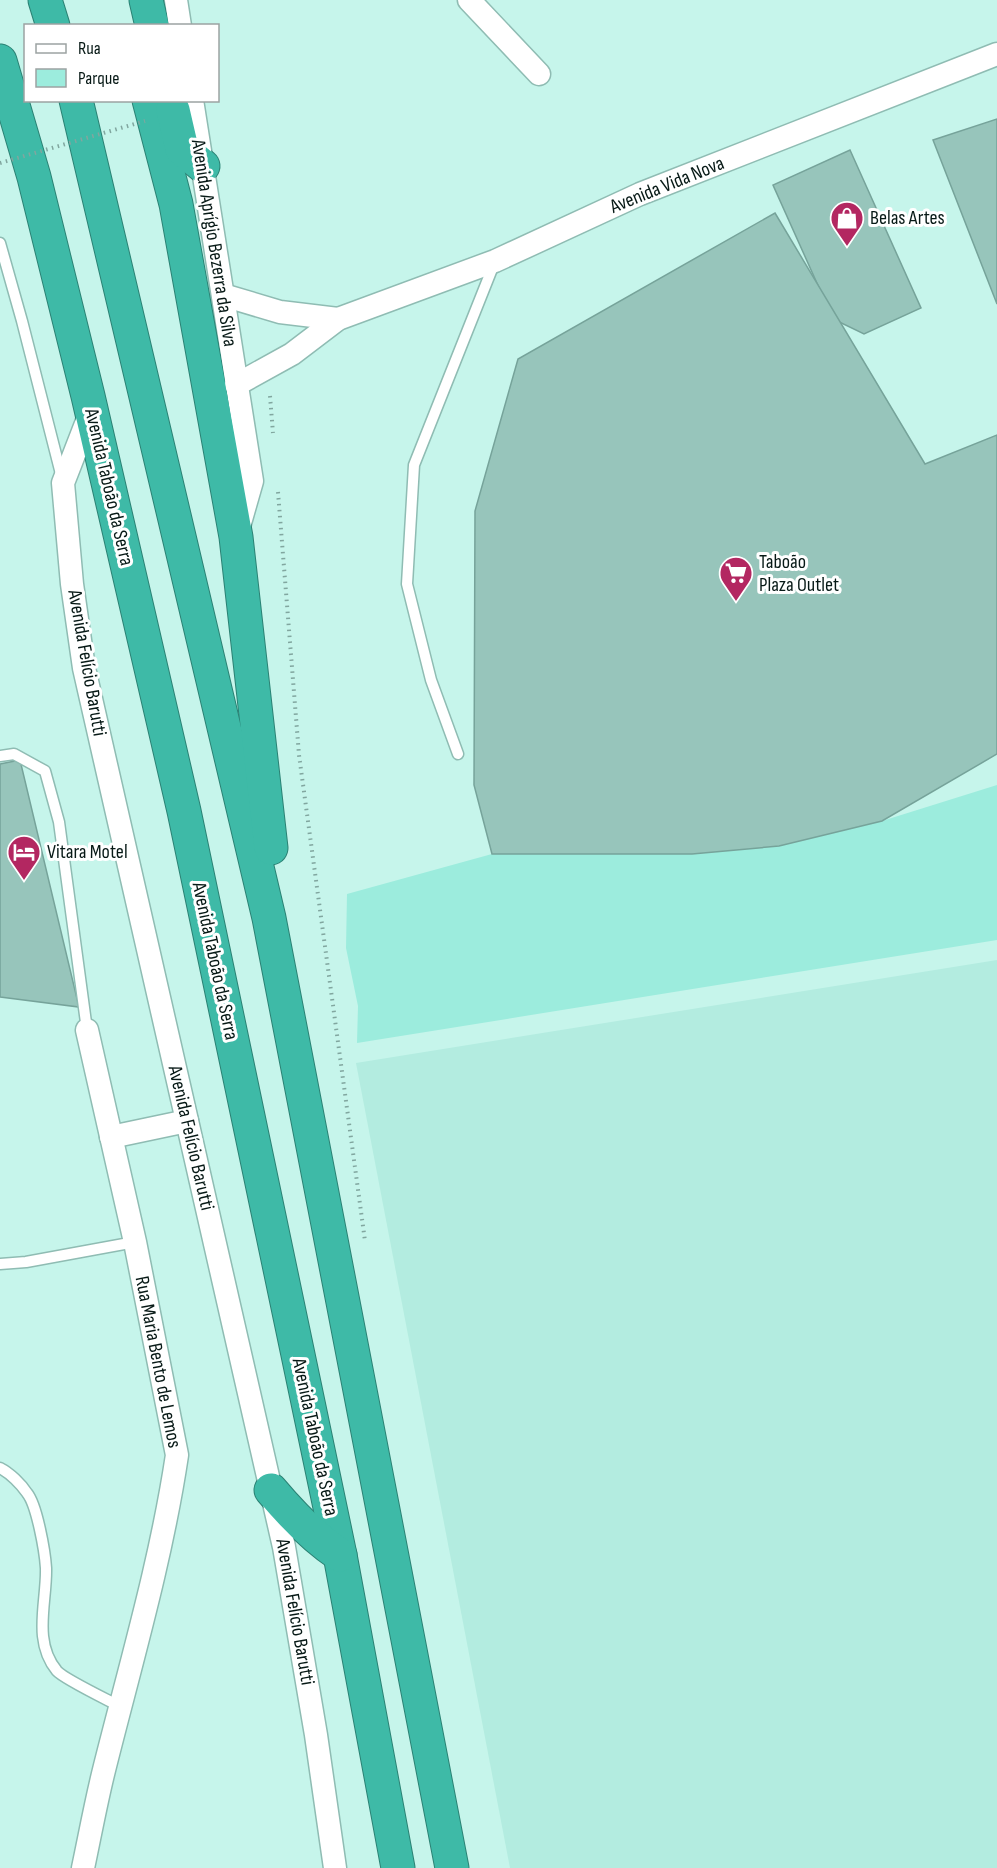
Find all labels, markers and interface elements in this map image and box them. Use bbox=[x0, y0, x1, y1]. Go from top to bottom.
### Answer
legend bbox=[24, 24, 219, 102]
text: Rua bbox=[78, 38, 101, 59]
text: Parque bbox=[78, 68, 119, 89]
street label: Avenida Aprígio Bezerra da Silva bbox=[186, 137, 242, 348]
street label: Avenida Vida Nova bbox=[606, 151, 728, 219]
shop icon: Belas Artes bbox=[829, 200, 865, 247]
place label: Belas Artes bbox=[870, 206, 945, 230]
street label: Avenida Taboão da Serra bbox=[79, 405, 139, 568]
place label: Taboão Plaza Outlet bbox=[759, 550, 839, 597]
supermarket icon: Taboão Plaza Outlet bbox=[718, 555, 754, 602]
street label: Avenida Felício Barutti bbox=[62, 587, 112, 738]
hotel icon: Vitara Motel bbox=[6, 834, 42, 881]
place label: Vitara Motel bbox=[47, 840, 128, 864]
street label: Avenida Taboão da Serra bbox=[186, 879, 243, 1042]
street label: Avenida Felício Barutti bbox=[162, 1062, 219, 1213]
street label: Rua Maria Bento de Lemos bbox=[130, 1274, 186, 1450]
street label: Avenida Taboão da Serra bbox=[286, 1355, 343, 1518]
street label: Avenida Felício Barutti bbox=[270, 1536, 320, 1687]

